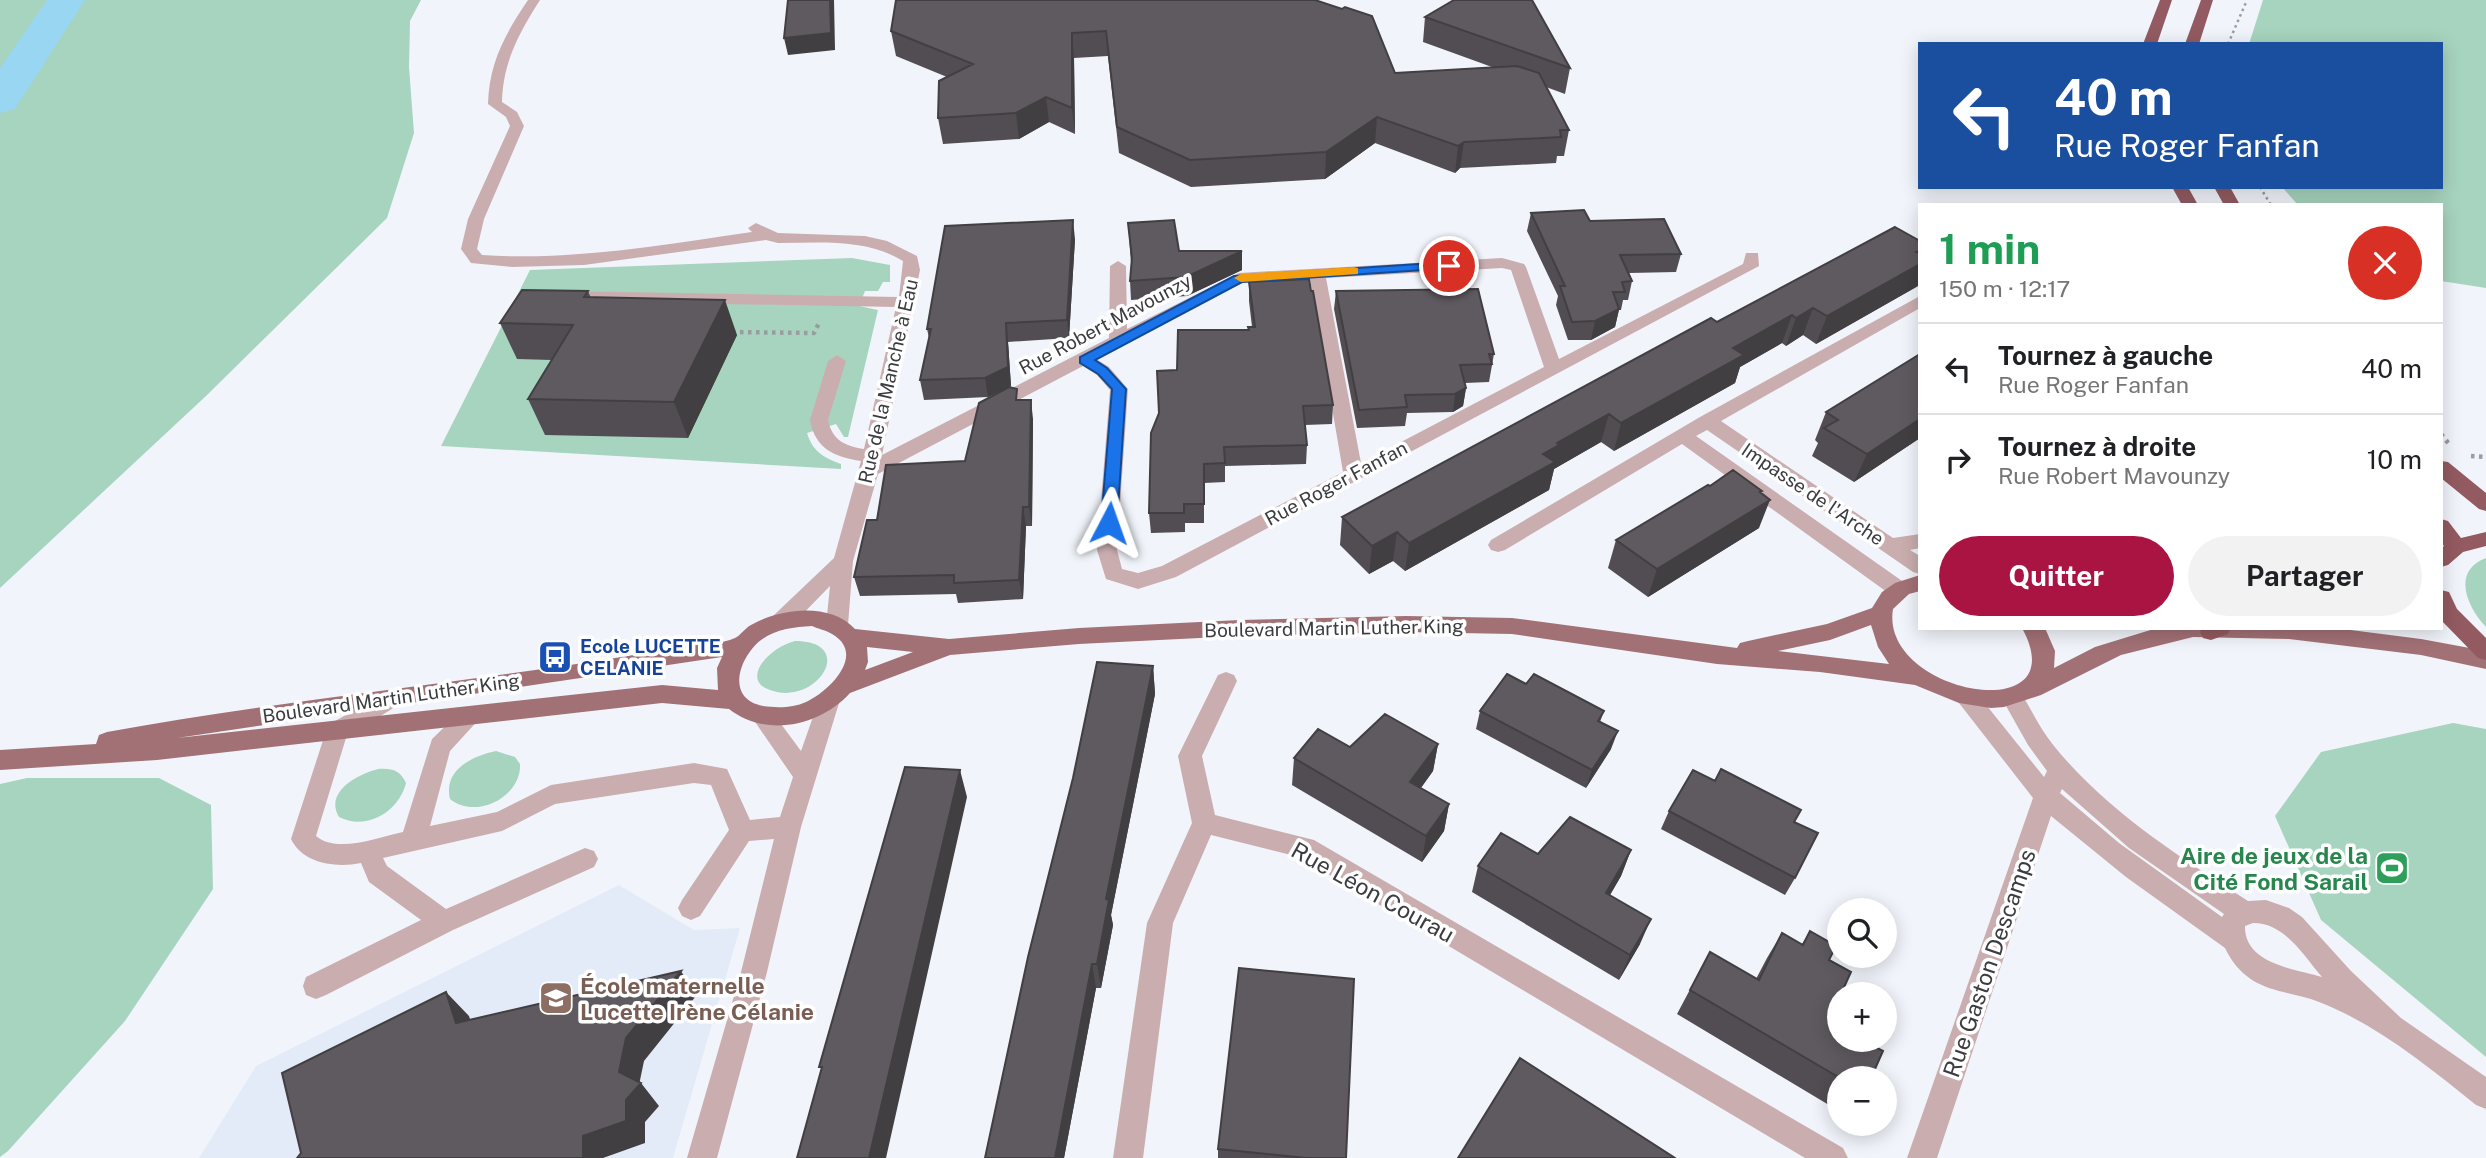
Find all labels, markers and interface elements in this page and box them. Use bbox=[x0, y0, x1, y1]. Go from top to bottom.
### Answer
text: 40 m bbox=[2054, 68, 2173, 126]
icon: left bbox=[1939, 70, 2030, 161]
text: Rue Roger Fanfan bbox=[2054, 127, 2320, 164]
text: 1 min bbox=[1939, 224, 2040, 273]
button: close bbox=[2348, 226, 2422, 300]
pin bbox=[1419, 236, 1479, 296]
icon: arrive bbox=[1430, 247, 1468, 285]
street label: Rue Robert Mavounzy bbox=[1015, 269, 1195, 379]
text: 150 m · 12:17 bbox=[1939, 275, 2070, 302]
street label: Rue de la Manche à Eau bbox=[854, 277, 922, 485]
text: Tournez à gauche bbox=[1998, 340, 2213, 371]
icon: left bbox=[1939, 350, 1977, 388]
text: 40 m bbox=[2361, 353, 2422, 384]
text: Rue Roger Fanfan bbox=[1998, 371, 2189, 398]
text: Tournez à droite bbox=[1998, 431, 2196, 462]
street label: Rue Roger Fanfan bbox=[1261, 436, 1411, 530]
street label: Impasse de l'Arche bbox=[1738, 438, 1888, 550]
icon: right bbox=[1939, 441, 1977, 479]
text: 10 m bbox=[2367, 444, 2422, 475]
text: Rue Robert Mavounzy bbox=[1998, 462, 2230, 489]
position arrow bbox=[1072, 486, 1146, 560]
button: Quitter bbox=[1939, 536, 2174, 616]
button: Partager bbox=[2188, 536, 2422, 616]
street label: Boulevard Martin Luther King bbox=[1204, 615, 1464, 641]
place label: Ecole LUCETTE CELANIE bbox=[580, 635, 721, 679]
bus stop icon: Ecole LUCETTE CELANIE bbox=[536, 638, 574, 676]
street label: Boulevard Martin Luther King bbox=[261, 669, 521, 727]
street label: Rue Léon Courau bbox=[1287, 836, 1459, 948]
place label: Aire de jeux de la Cité Fond Sarail bbox=[2180, 842, 2368, 895]
street label: Rue Gaston Descamps bbox=[1937, 845, 2041, 1081]
sports icon: Aire de jeux de la Cité Fond Sarail bbox=[2373, 849, 2411, 887]
map controls bbox=[1827, 898, 1897, 1136]
button: search bbox=[1827, 898, 1897, 968]
place label: École maternelle Lucette Irène Célanie bbox=[580, 972, 814, 1025]
school or university icon: École maternelle Lucette Irène Célanie bbox=[537, 979, 575, 1017]
button: + bbox=[1827, 982, 1897, 1052]
button: − bbox=[1827, 1066, 1897, 1136]

